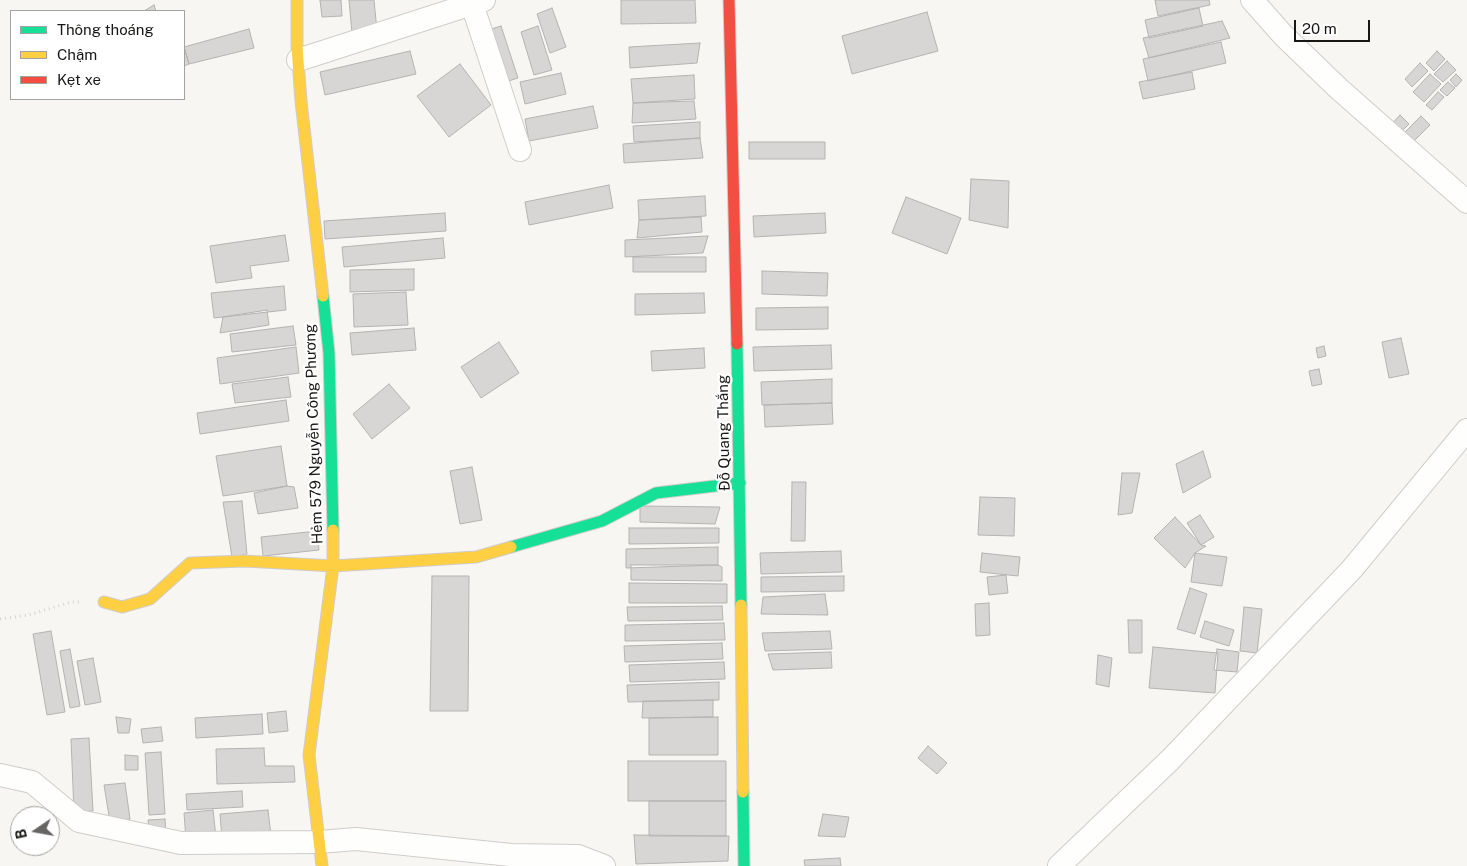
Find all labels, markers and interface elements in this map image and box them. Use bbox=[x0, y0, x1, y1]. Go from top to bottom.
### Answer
legend bbox=[10, 10, 185, 100]
scale bar bbox=[1297, 10, 1373, 42]
text: 20 m bbox=[1302, 20, 1337, 37]
text: Thông thoáng bbox=[57, 21, 154, 38]
text: Chậm bbox=[57, 46, 97, 63]
text: Kẹt xe bbox=[57, 71, 101, 88]
street label: Hẻm 579 Nguyễn Công Phương bbox=[301, 323, 327, 545]
street label: Đỗ Quang Thắng bbox=[714, 375, 734, 491]
north arrow bbox=[10, 806, 60, 856]
text: B bbox=[12, 828, 30, 840]

